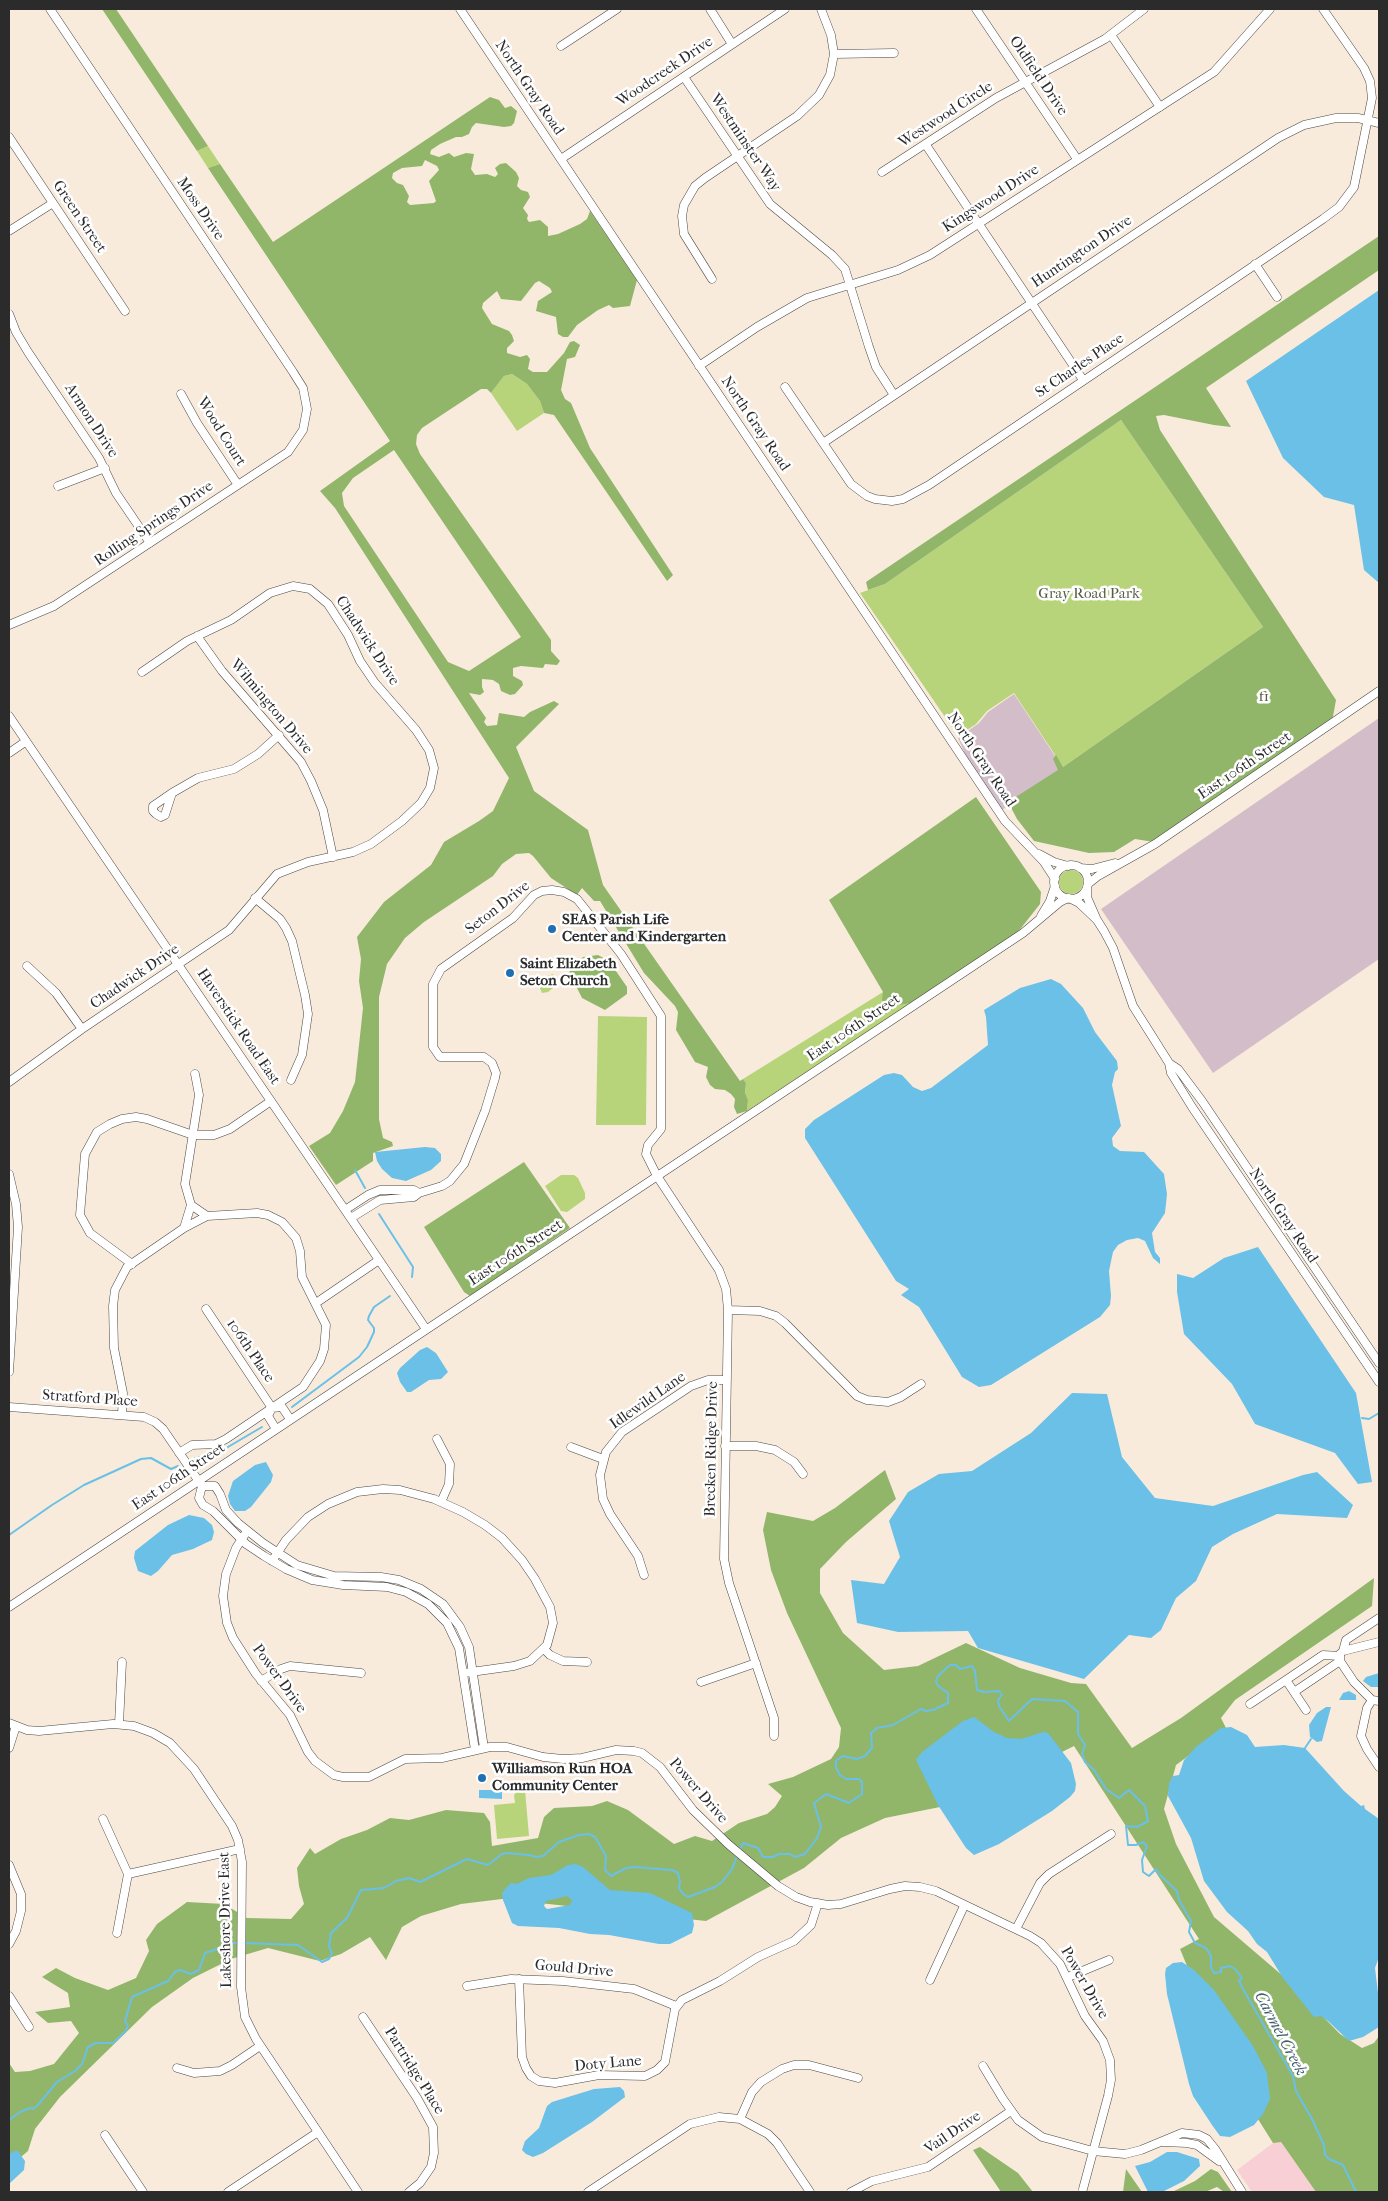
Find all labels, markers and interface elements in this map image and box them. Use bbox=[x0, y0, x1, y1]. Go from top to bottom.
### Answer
street label: Woodcreek Drive bbox=[613, 33, 717, 111]
street label: Oldfield Drive bbox=[1005, 33, 1071, 119]
street label: North Gray Road bbox=[491, 37, 567, 139]
street label: Westwood Circle bbox=[896, 78, 996, 152]
street label: Westminster Way bbox=[706, 91, 784, 195]
street label: Kingswood Drive bbox=[939, 161, 1043, 237]
street label: Moss Drive bbox=[172, 174, 228, 244]
street label: Green Street bbox=[48, 177, 110, 257]
street label: Huntington Drive bbox=[1028, 212, 1136, 292]
street label: St Charles Place bbox=[1033, 330, 1127, 402]
street label: North Gray Road bbox=[717, 373, 793, 475]
street label: Armon Drive bbox=[60, 381, 122, 461]
street label: Wood Court bbox=[193, 394, 249, 470]
street label: Rolling Springs Drive bbox=[91, 478, 217, 570]
park label: Gray Road Park bbox=[1038, 585, 1140, 603]
street label: Chadwick Drive bbox=[331, 593, 403, 689]
street label: Wilmington Drive bbox=[226, 656, 316, 758]
park label: f1 bbox=[1259, 688, 1269, 706]
street label: North Gray Road bbox=[943, 709, 1019, 811]
street label: East 106th Street bbox=[1195, 728, 1295, 804]
street label: Seton Drive bbox=[462, 877, 534, 939]
place label: SEAS Parish Life Center and Kindergarten bbox=[562, 911, 726, 946]
marker: SEAS Parish Life Center and Kindergarten bbox=[546, 923, 558, 935]
street label: Chadwick Drive bbox=[87, 941, 183, 1013]
place label: Saint Elizabeth Seton Church bbox=[520, 955, 617, 990]
street label: Haverstick Road East bbox=[193, 966, 283, 1088]
marker: Saint Elizabeth Seton Church bbox=[504, 967, 516, 979]
street label: East 106th Street bbox=[804, 990, 904, 1066]
street label: North Gray Road bbox=[1245, 1165, 1321, 1267]
street label: East 106th Street bbox=[466, 1216, 566, 1290]
street label: 106th Place bbox=[222, 1316, 278, 1386]
street label: Idlewild Lane bbox=[607, 1368, 689, 1434]
street label: Brecken Ridge Drive bbox=[702, 1381, 722, 1517]
street label: Stratford Place bbox=[42, 1387, 138, 1411]
street label: East 106th Street bbox=[129, 1439, 229, 1515]
street label: Power Drive bbox=[248, 1641, 310, 1717]
street label: Power Drive bbox=[665, 1755, 731, 1827]
place label: Williamson Run HOA Community Center bbox=[492, 1760, 632, 1795]
marker: Williamson Run HOA Community Center bbox=[476, 1772, 488, 1784]
street label: Lakeshore Drive East bbox=[216, 1852, 236, 1988]
street label: Power Drive bbox=[1056, 1944, 1112, 2022]
street label: Gould Drive bbox=[534, 1957, 614, 1981]
water label: Carmel Creek bbox=[1250, 1989, 1310, 2079]
street label: Partridge Place bbox=[380, 2024, 448, 2118]
street label: Doty Lane bbox=[574, 2052, 642, 2076]
street label: Vail Drive bbox=[921, 2108, 985, 2158]

